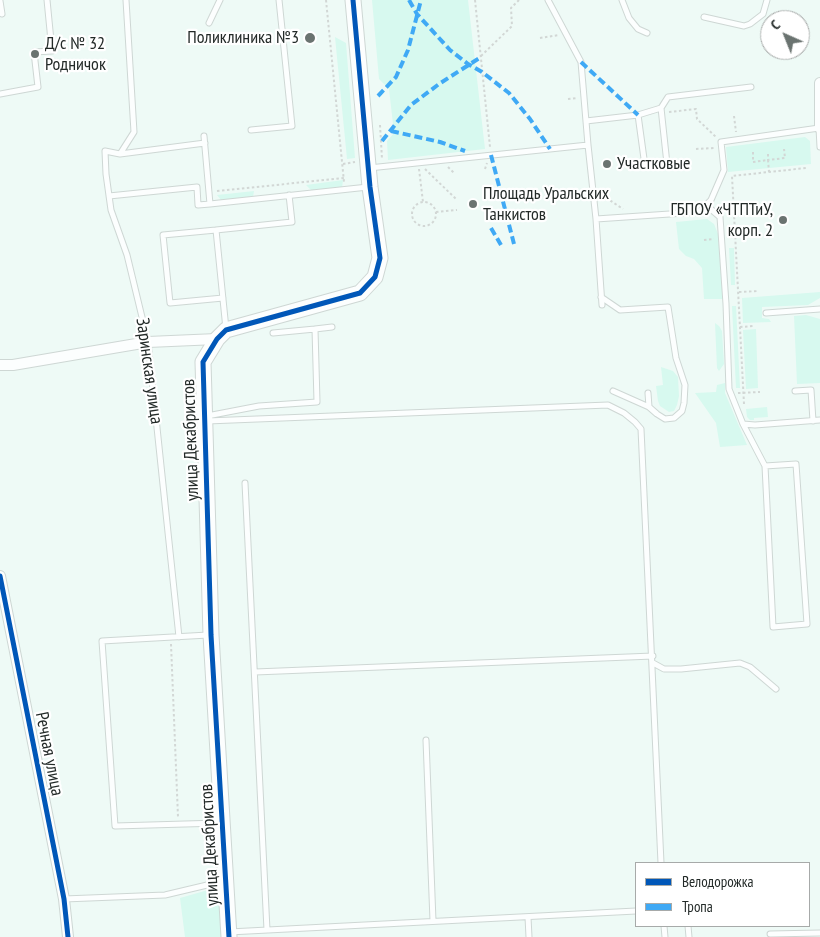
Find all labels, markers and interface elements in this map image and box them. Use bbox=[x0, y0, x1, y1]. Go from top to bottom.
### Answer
north arrow bbox=[760, 10, 810, 60]
text: С bbox=[767, 16, 784, 34]
place label: Поликлиника №3 bbox=[187, 27, 299, 49]
marker: Поликлиника №3 bbox=[303, 31, 317, 45]
place label: Д/с № 32 Родничок bbox=[45, 33, 106, 76]
marker: Д/с № 32 Родничок bbox=[29, 48, 41, 60]
place label: Участковые bbox=[617, 153, 690, 175]
marker: Участковые bbox=[601, 158, 613, 170]
place label: Площадь Уральских Танкистов bbox=[483, 183, 609, 225]
marker: Площадь Уральских Танкистов bbox=[467, 198, 479, 210]
place label: ГБПОУ «ЧТПТиУ, корп. 2 bbox=[670, 199, 773, 242]
marker: ГБПОУ «ЧТПТиУ, корп. 2 bbox=[777, 214, 789, 226]
street label: Заринская улица bbox=[131, 317, 167, 425]
street label: улица Декабристов bbox=[178, 379, 204, 501]
street label: Речная улица bbox=[30, 710, 68, 798]
street label: улица Декабристов bbox=[196, 783, 224, 907]
legend bbox=[635, 862, 810, 927]
text: Велодорожка bbox=[682, 872, 753, 891]
text: Тропа bbox=[682, 897, 713, 916]

